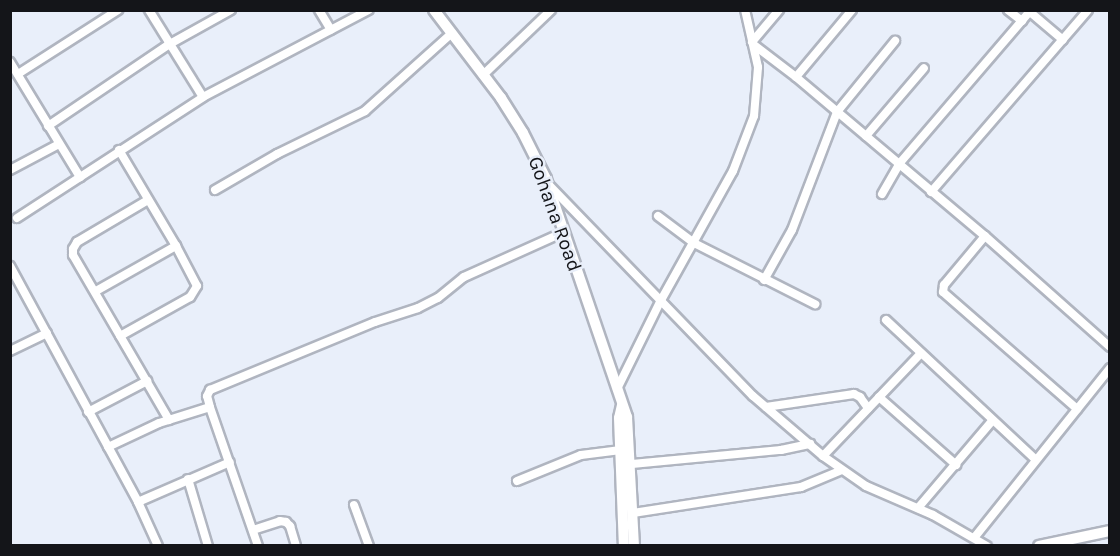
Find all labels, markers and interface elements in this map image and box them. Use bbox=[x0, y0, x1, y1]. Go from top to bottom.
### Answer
street label: Gohana Road bbox=[523, 153, 587, 275]

